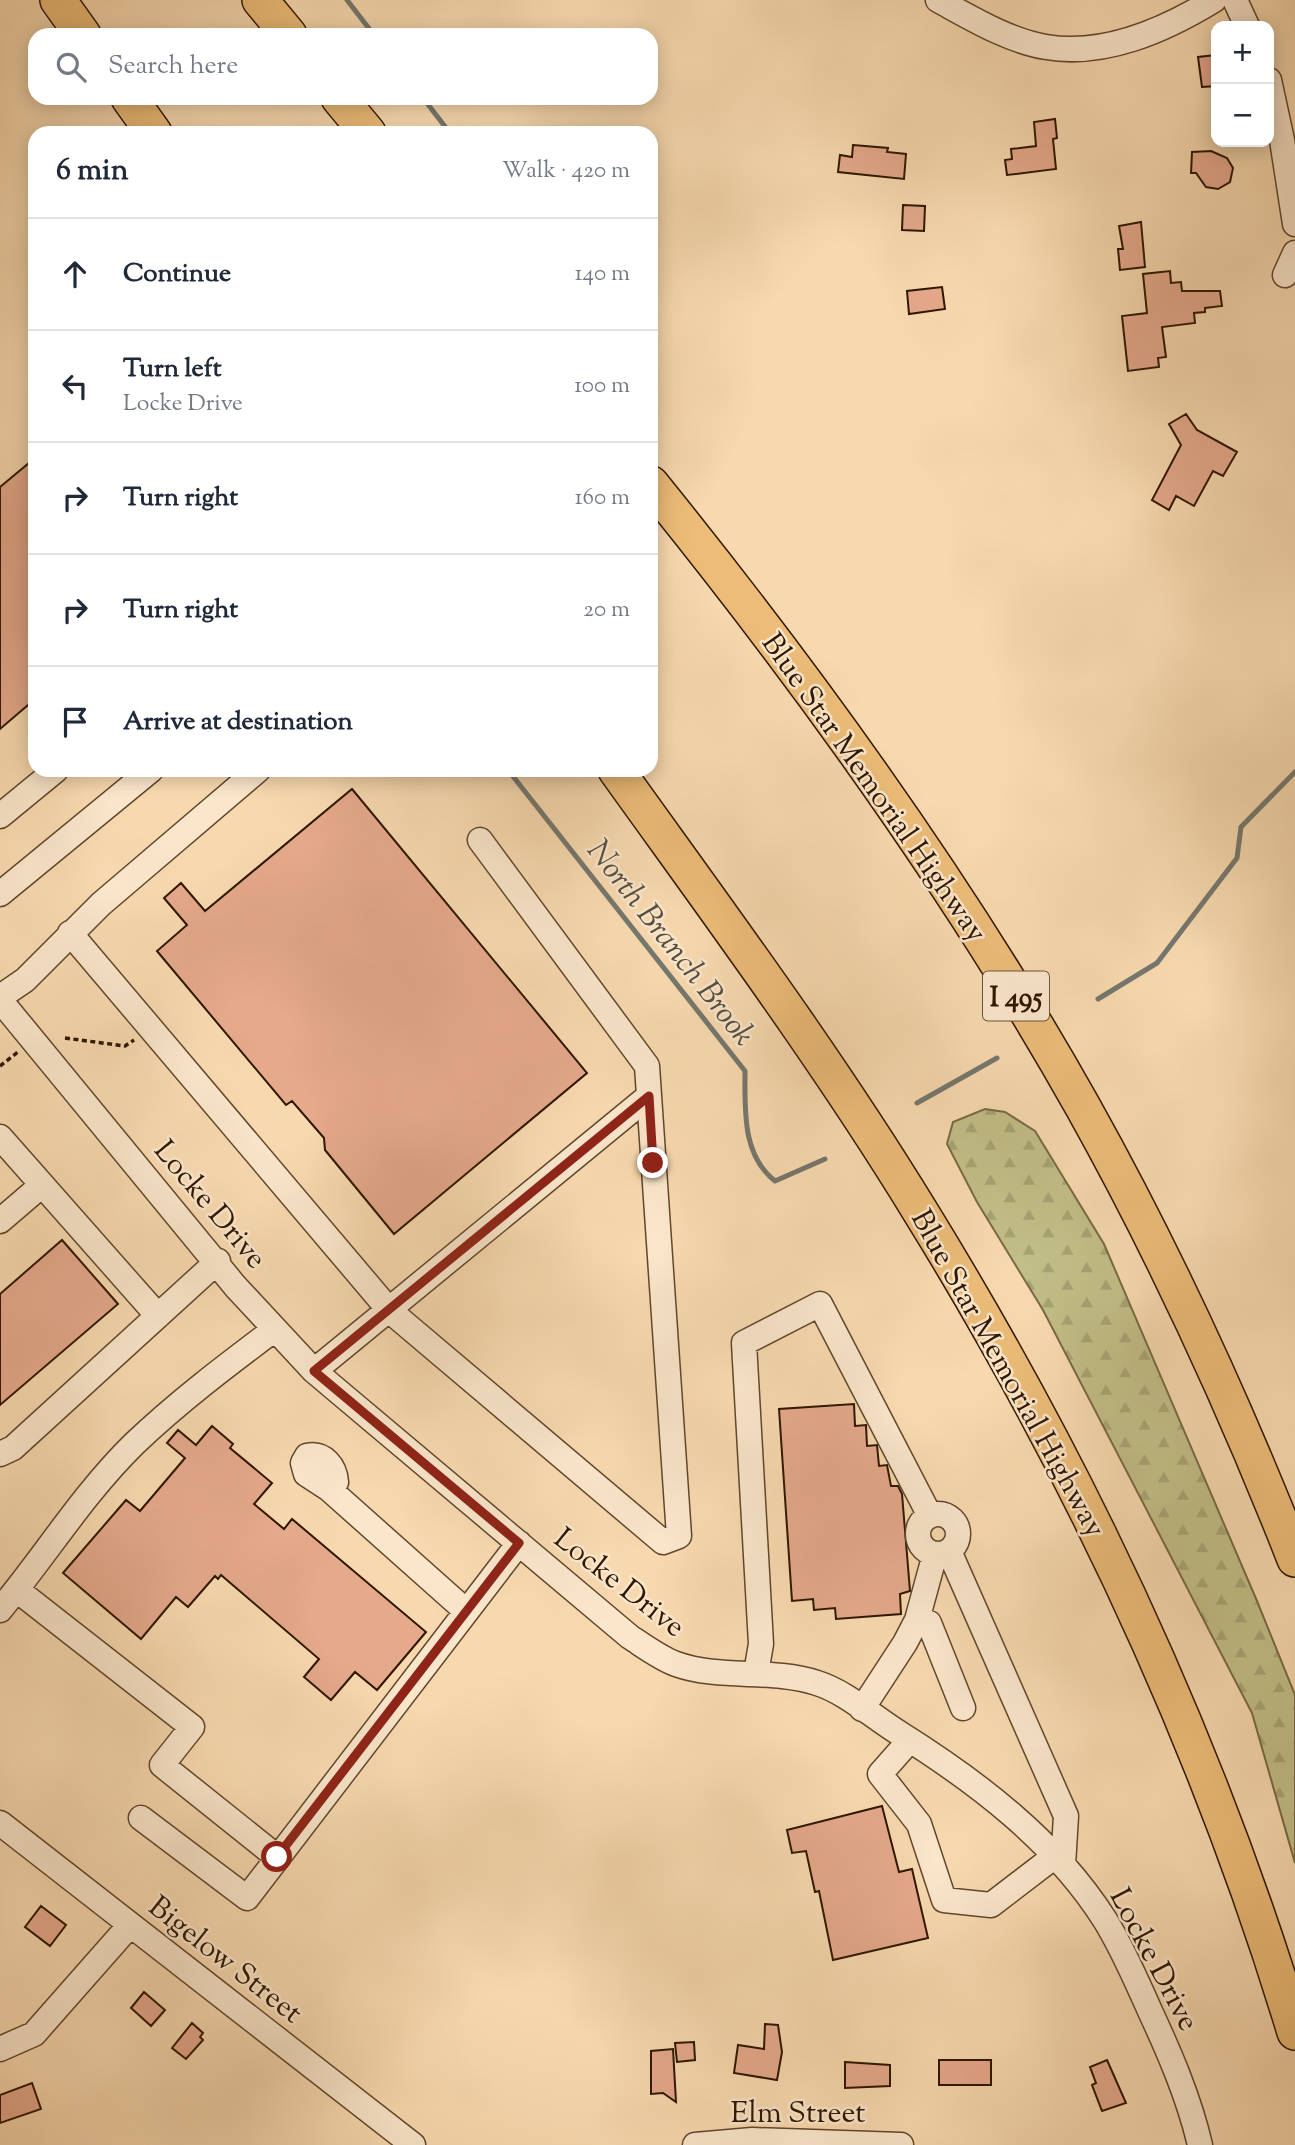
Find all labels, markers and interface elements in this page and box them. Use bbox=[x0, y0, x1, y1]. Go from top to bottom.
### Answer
map controls bbox=[1211, 21, 1274, 147]
button: + bbox=[1211, 21, 1274, 84]
search box bbox=[28, 28, 658, 105]
icon: search bbox=[52, 48, 90, 86]
text: Search here bbox=[108, 48, 238, 85]
button: − bbox=[1211, 84, 1274, 147]
text: 6 min bbox=[56, 150, 128, 193]
text: Walk · 420 m bbox=[502, 155, 630, 188]
icon: ahead bbox=[56, 255, 94, 293]
text: Continue bbox=[123, 256, 231, 293]
text: 140 m bbox=[575, 258, 630, 291]
text: Turn left bbox=[123, 351, 222, 388]
icon: left bbox=[56, 367, 94, 405]
text: 100 m bbox=[574, 370, 630, 403]
text: Locke Drive bbox=[123, 388, 243, 421]
icon: right bbox=[56, 479, 94, 517]
text: Turn right bbox=[123, 480, 238, 517]
text: 160 m bbox=[575, 482, 630, 515]
icon: right bbox=[56, 591, 94, 629]
text: Turn right bbox=[123, 592, 238, 629]
text: 20 m bbox=[583, 594, 630, 627]
street label: Blue Star Memorial Highway bbox=[750, 625, 996, 952]
icon: arrive bbox=[56, 703, 94, 741]
text: Arrive at destination bbox=[123, 704, 353, 741]
water label: North Branch Brook bbox=[574, 831, 765, 1057]
road number: I 495 bbox=[983, 972, 1049, 1020]
street label: Locke Drive bbox=[142, 1132, 276, 1279]
route end bbox=[637, 1147, 668, 1178]
street label: Blue Star Memorial Highway bbox=[899, 1202, 1115, 1546]
street label: Locke Drive bbox=[544, 1519, 693, 1649]
route start bbox=[261, 1841, 292, 1872]
street label: Locke Drive bbox=[1097, 1881, 1208, 2039]
street label: Bigelow Street bbox=[138, 1887, 311, 2035]
street label: Elm Street bbox=[730, 2093, 866, 2136]

